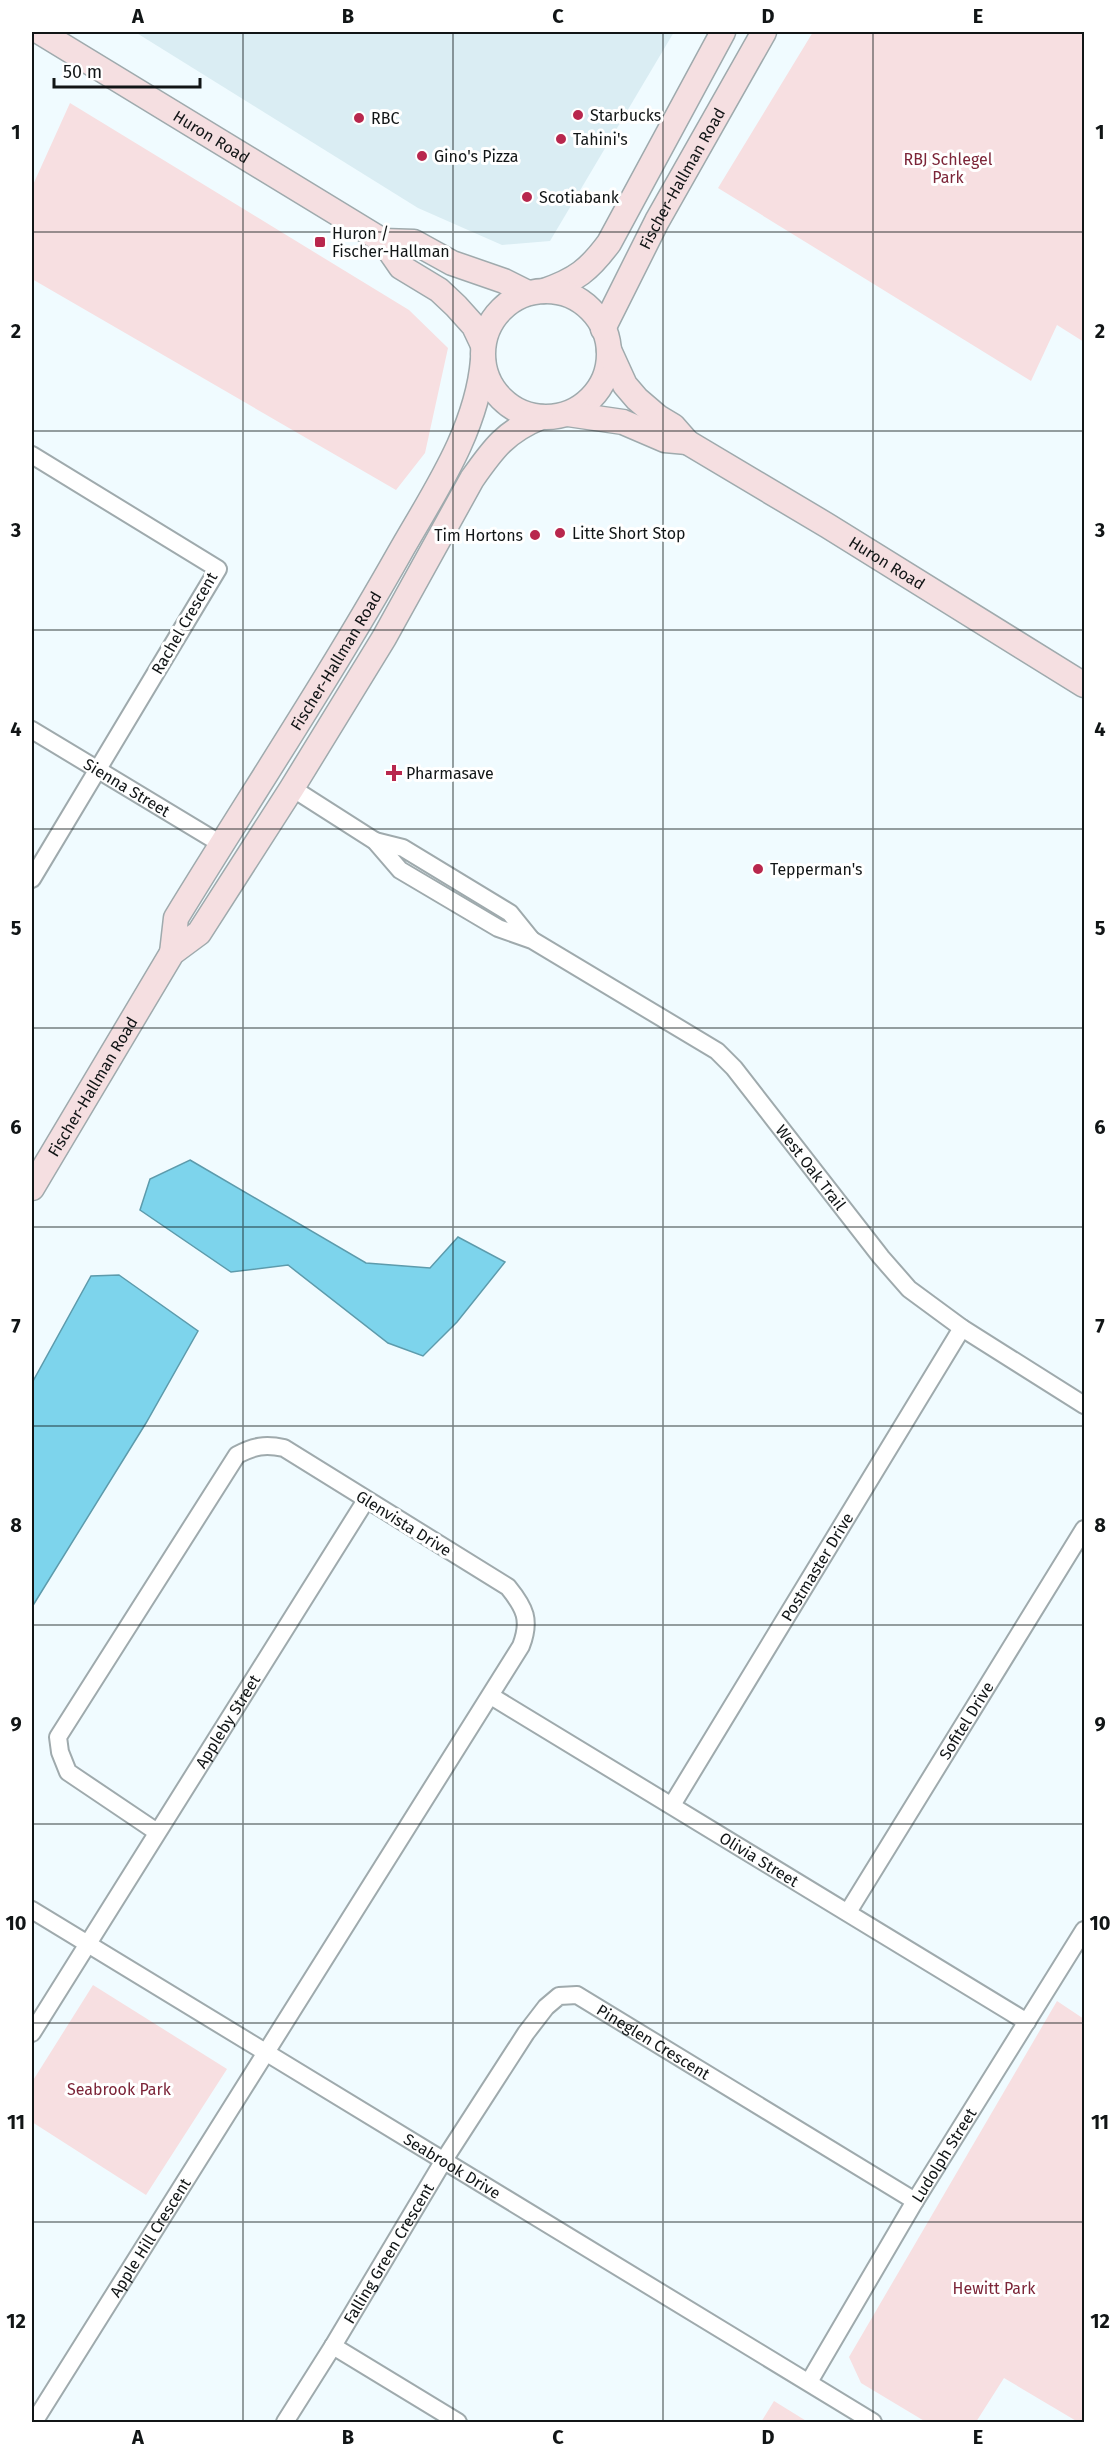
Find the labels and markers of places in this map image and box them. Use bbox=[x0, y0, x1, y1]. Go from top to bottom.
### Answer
place label: Starbucks bbox=[590, 106, 661, 125]
marker: Starbucks bbox=[571, 108, 585, 122]
place label: RBC bbox=[371, 109, 399, 128]
marker: RBC bbox=[352, 111, 366, 125]
place label: Tahini's bbox=[573, 130, 628, 149]
marker: Tahini's bbox=[554, 132, 568, 146]
place label: Gino's Pizza bbox=[434, 147, 518, 166]
marker: Gino's Pizza bbox=[415, 149, 429, 163]
place label: Scotiabank bbox=[539, 188, 620, 207]
marker: Scotiabank bbox=[520, 190, 534, 204]
place label: Huron / Fischer-Hallman bbox=[332, 224, 450, 261]
marker: Huron / Fischer-Hallman bbox=[313, 235, 327, 249]
place label: Litte Short Stop bbox=[572, 524, 686, 543]
place label: Tim Hortons bbox=[434, 526, 523, 545]
marker: Litte Short Stop bbox=[553, 526, 567, 540]
marker: Tim Hortons bbox=[528, 528, 542, 542]
place label: Pharmasave bbox=[406, 764, 494, 783]
marker: Pharmasave bbox=[387, 766, 401, 780]
place label: Tepperman's bbox=[770, 860, 862, 879]
marker: Tepperman's bbox=[751, 862, 765, 876]

